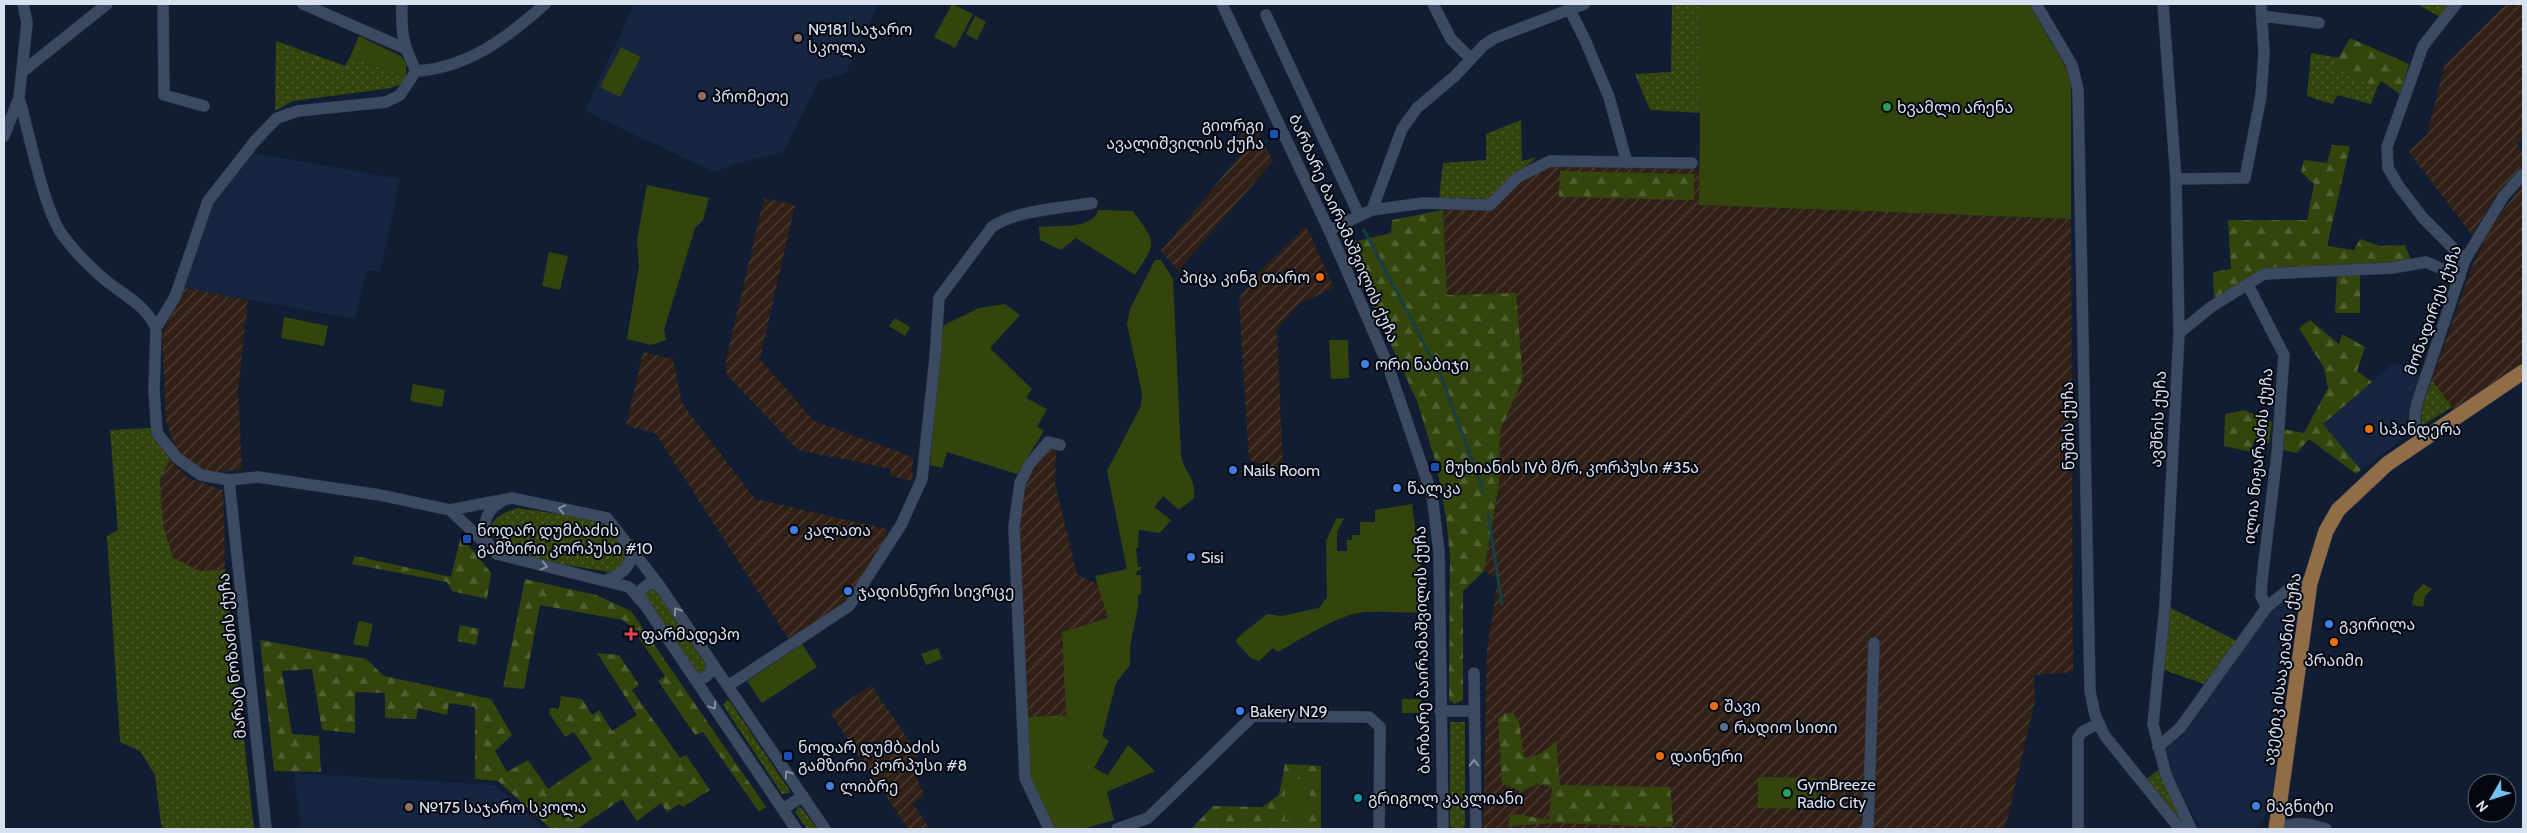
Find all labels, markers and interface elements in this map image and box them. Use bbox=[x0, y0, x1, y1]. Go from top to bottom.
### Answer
place label: №181 საჯარო სკოლა bbox=[808, 20, 912, 58]
marker: №181 საჯარო სკოლა bbox=[792, 32, 804, 44]
place label: პრომეთე bbox=[712, 87, 789, 106]
marker: პრომეთე bbox=[696, 90, 708, 102]
place label: ხვამლი არენა bbox=[1897, 98, 2013, 118]
marker: ხვამლი არენა bbox=[1881, 101, 1893, 113]
street label: ბარბარე ბაირამაშვილის ქუჩა bbox=[1284, 111, 1403, 346]
place label: გიორგი ავალიშვილის ქუჩა bbox=[1106, 116, 1264, 154]
marker: გიორგი ავალიშვილის ქუჩა bbox=[1268, 128, 1280, 140]
street label: მონადირეს ქუჩა bbox=[2401, 242, 2466, 378]
place label: პიცა კინგ თარო bbox=[1180, 268, 1310, 287]
marker: პიცა კინგ თარო bbox=[1314, 271, 1326, 283]
place label: ორი ნაბიჯი bbox=[1375, 355, 1469, 374]
marker: ორი ნაბიჯი bbox=[1359, 358, 1371, 370]
street label: ილია ნიჟარაძის ქუჩა bbox=[2239, 367, 2278, 545]
street label: ავშნის ქუჩა bbox=[2146, 370, 2170, 468]
street label: ნუშის ქუჩა bbox=[2058, 381, 2078, 471]
place label: სპანდერა bbox=[2379, 420, 2461, 440]
marker: სპანდერა bbox=[2363, 423, 2375, 435]
place label: მუხიანის IVბ მ/რ, კორპუსი #35ა bbox=[1445, 458, 1699, 477]
place label: Nails Room bbox=[1243, 461, 1320, 480]
marker: მუხიანის IVბ მ/რ, კორპუსი #35ა bbox=[1429, 461, 1441, 473]
marker: Nails Room bbox=[1227, 464, 1239, 476]
place label: წალკა bbox=[1407, 479, 1461, 499]
marker: წალკა bbox=[1391, 482, 1403, 494]
one-way arrow bbox=[558, 504, 567, 515]
place label: ნოდარ დუმბაძის გამზირი კორპუსი #10 bbox=[477, 521, 653, 558]
place label: კალათა bbox=[804, 521, 871, 541]
marker: კალათა bbox=[788, 524, 800, 536]
street label: ბარბარე ბაირამაშვილის ქუჩა bbox=[1410, 526, 1435, 774]
marker: ნოდარ დუმბაძის გამზირი კორპუსი #10 bbox=[461, 533, 473, 545]
place label: Sisi bbox=[1201, 548, 1224, 567]
marker: Sisi bbox=[1185, 551, 1197, 563]
one-way arrow bbox=[540, 560, 549, 571]
street label: ავეტიკ ისააკიანის ქუჩა bbox=[2259, 571, 2305, 767]
street label: მარატ ნოზაძის ქუჩა bbox=[214, 572, 250, 740]
place label: ჯადისნური სივრცე bbox=[858, 582, 1014, 602]
marker: ჯადისნური სივრცე bbox=[842, 585, 854, 597]
one-way arrow bbox=[674, 607, 683, 617]
place label: გვირილა bbox=[2339, 615, 2415, 635]
marker: გვირილა bbox=[2323, 618, 2335, 630]
place label: ფარმადეპო bbox=[641, 625, 740, 645]
marker: ფარმადეპო bbox=[625, 628, 637, 640]
marker: პრაიმი bbox=[2328, 636, 2340, 648]
place label: პრაიმი bbox=[2305, 651, 2363, 670]
place label: შავი bbox=[1724, 697, 1760, 716]
one-way arrow bbox=[707, 700, 716, 709]
marker: შავი bbox=[1708, 700, 1720, 712]
place label: Bakery N29 bbox=[1250, 702, 1328, 721]
marker: Bakery N29 bbox=[1234, 705, 1246, 717]
place label: რადიო სითი bbox=[1734, 718, 1838, 738]
marker: რადიო სითი bbox=[1718, 721, 1730, 733]
place label: ნოდარ დუმბაძის გამზირი კორპუსი #8 bbox=[798, 738, 967, 775]
place label: დაინერი bbox=[1670, 747, 1743, 767]
marker: ნოდარ დუმბაძის გამზირი კორპუსი #8 bbox=[782, 750, 794, 762]
marker: დაინერი bbox=[1654, 750, 1666, 762]
one-way arrow bbox=[1469, 759, 1480, 767]
one-way arrow bbox=[785, 771, 794, 780]
north arrow bbox=[2467, 773, 2517, 823]
place label: GymBreeze Radio City bbox=[1797, 775, 1876, 812]
place label: ლიბრე bbox=[840, 777, 898, 797]
marker: ლიბრე bbox=[824, 780, 836, 792]
marker: GymBreeze Radio City bbox=[1781, 787, 1793, 799]
place label: გრიგოლ კაკლიანი bbox=[1368, 789, 1523, 809]
marker: გრიგოლ კაკლიანი bbox=[1352, 792, 1364, 804]
place label: მაგნიტი bbox=[2266, 797, 2334, 816]
text: N bbox=[2472, 797, 2492, 816]
place label: №175 საჯარო სკოლა bbox=[419, 798, 587, 818]
marker: მაგნიტი bbox=[2250, 800, 2262, 812]
marker: №175 საჯარო სკოლა bbox=[403, 801, 415, 813]

